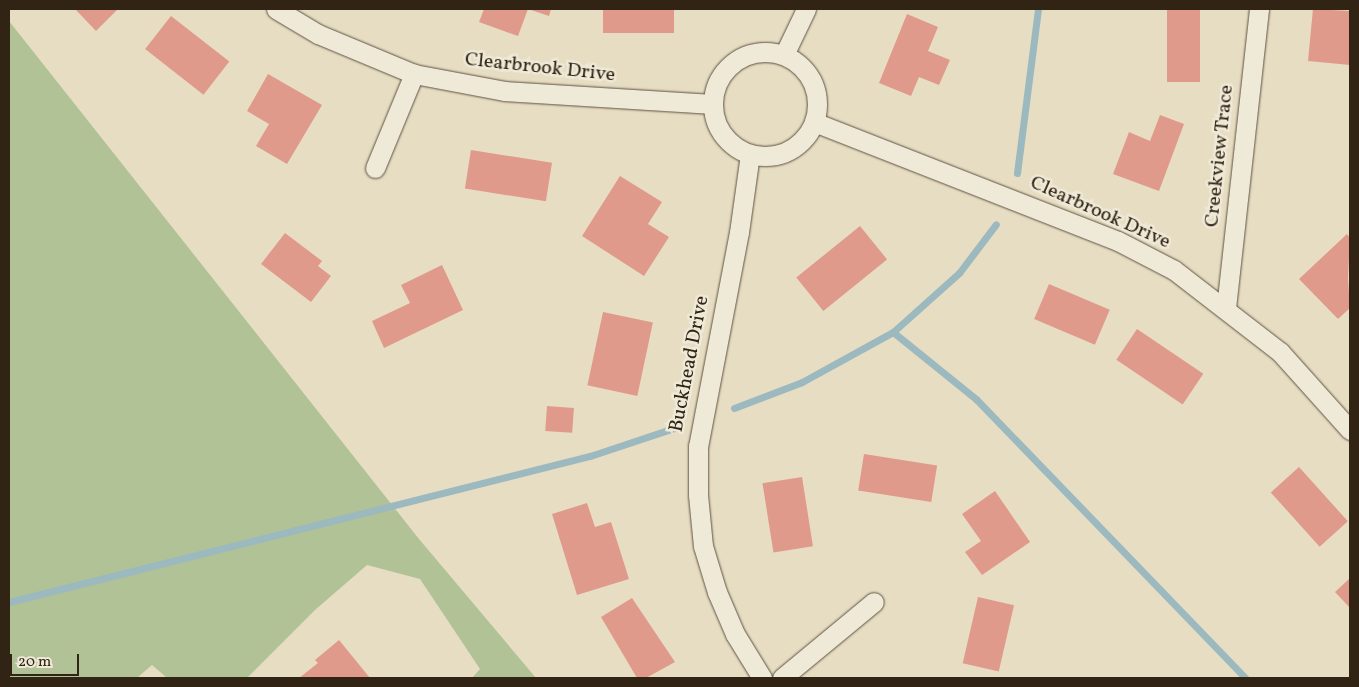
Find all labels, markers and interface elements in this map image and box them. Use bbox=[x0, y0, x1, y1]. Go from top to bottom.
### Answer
street label: Clearbrook Drive bbox=[464, 48, 616, 88]
street label: Creekview Trace bbox=[1201, 83, 1239, 229]
street label: Clearbrook Drive bbox=[1026, 171, 1174, 255]
street label: Buckhead Drive bbox=[665, 294, 715, 434]
scale bar bbox=[12, 644, 81, 676]
text: 20 m bbox=[18, 652, 51, 673]

